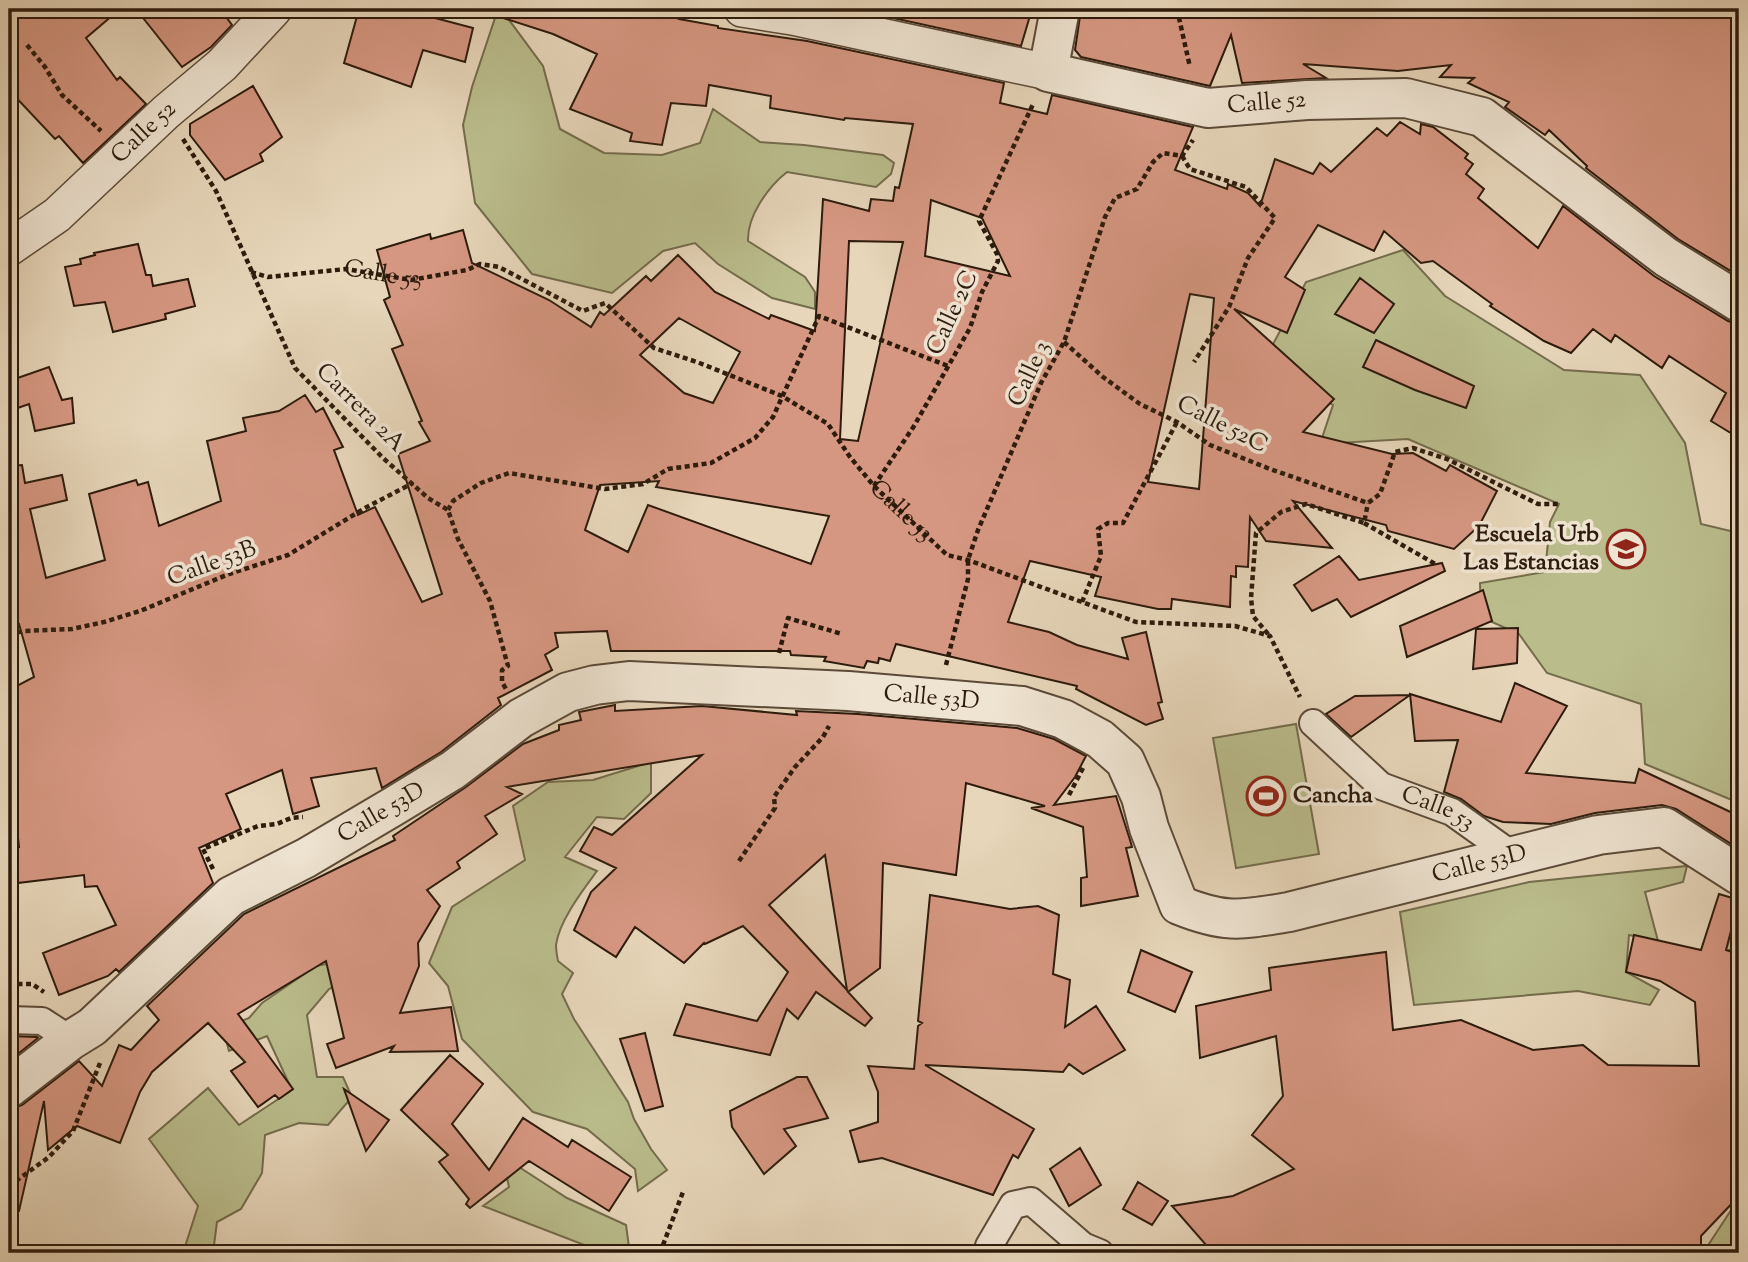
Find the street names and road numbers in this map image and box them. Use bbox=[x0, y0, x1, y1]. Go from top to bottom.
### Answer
street label: Calle 52 bbox=[1226, 83, 1307, 123]
street label: Calle 52 bbox=[104, 93, 184, 172]
street label: Calle 53 bbox=[341, 252, 424, 297]
street label: Calle 2C bbox=[919, 265, 987, 361]
street label: Calle 3 bbox=[1000, 335, 1060, 413]
street label: Carrera 2A bbox=[307, 355, 413, 461]
street label: Calle 52C bbox=[1170, 388, 1274, 462]
street label: Calle 53 bbox=[861, 472, 941, 550]
street label: Calle 53B bbox=[163, 532, 261, 596]
street label: Calle 53D bbox=[882, 677, 981, 719]
street label: Calle 53D bbox=[331, 774, 432, 853]
street label: Calle 53 bbox=[1396, 778, 1482, 840]
street label: Calle 53D bbox=[1429, 836, 1530, 893]

